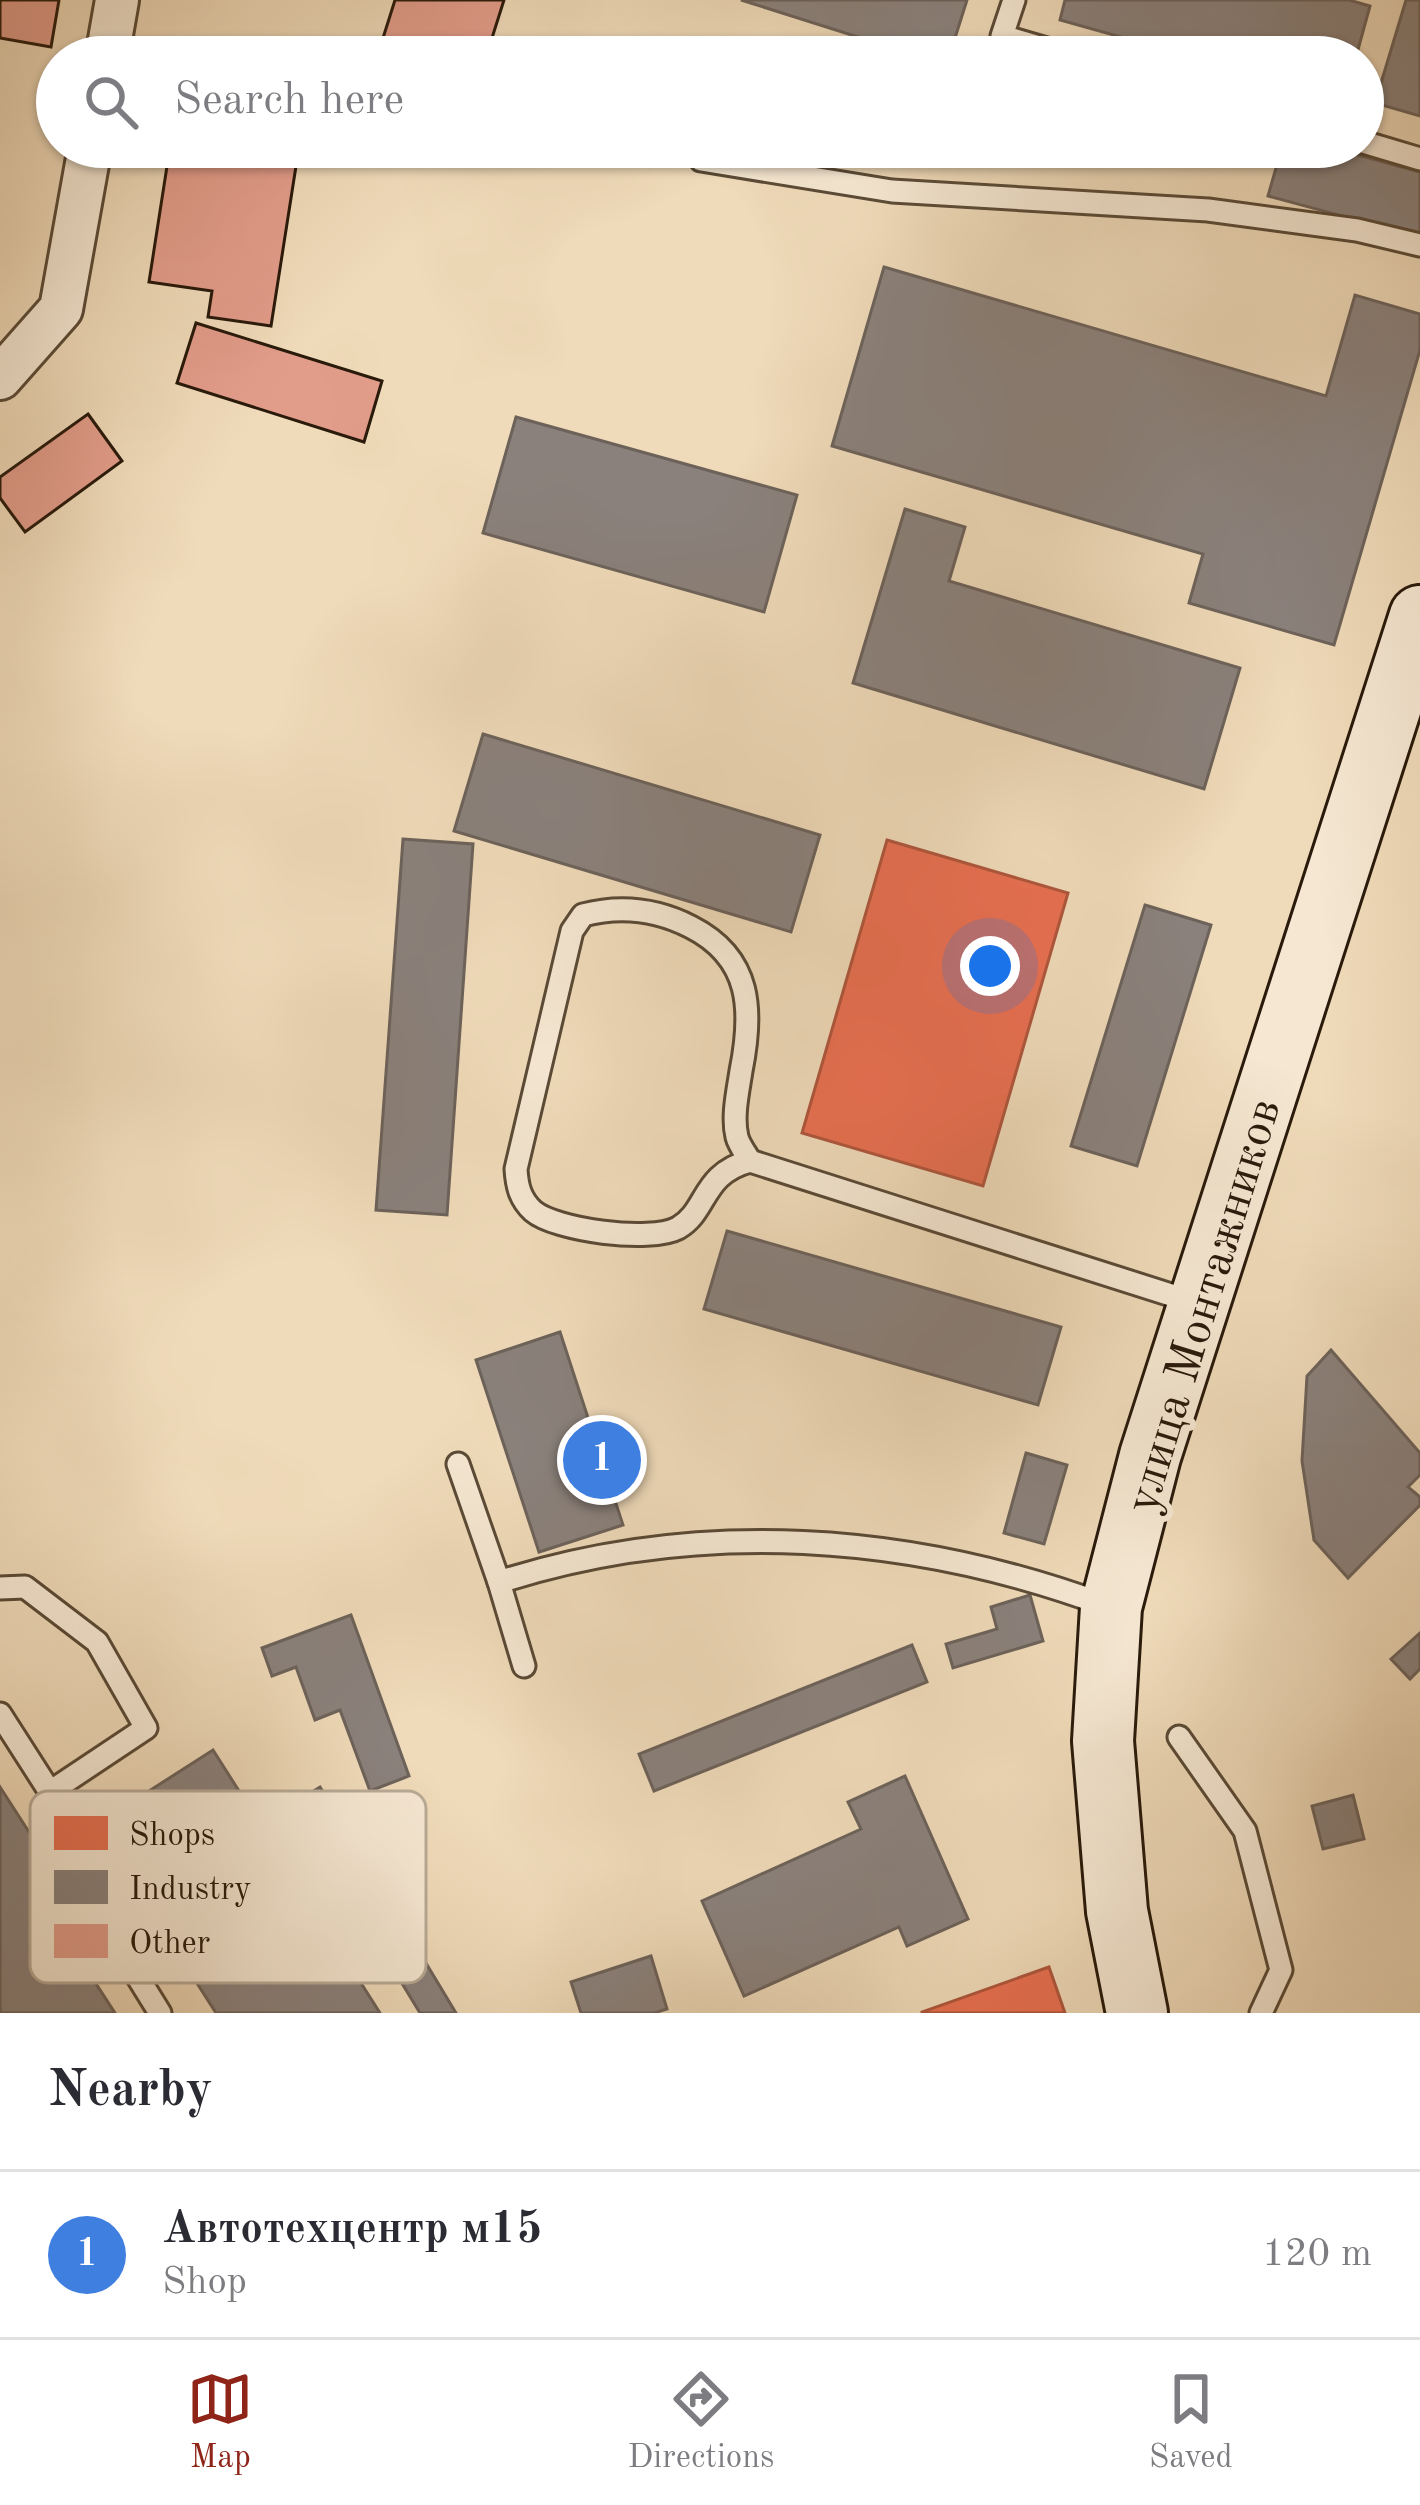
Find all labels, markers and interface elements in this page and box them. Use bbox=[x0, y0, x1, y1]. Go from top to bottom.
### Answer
search box bbox=[36, 36, 1384, 168]
icon: search bbox=[78, 69, 144, 135]
text: Search here bbox=[174, 79, 404, 124]
your location bbox=[960, 936, 1020, 996]
street label: улица Монтажников bbox=[1119, 1093, 1291, 1519]
pin: 1 bbox=[563, 1415, 641, 1505]
legend bbox=[30, 1791, 426, 1983]
text: Shops bbox=[129, 1820, 215, 1853]
text: Industry bbox=[129, 1874, 252, 1907]
text: Other bbox=[129, 1928, 210, 1961]
text: Nearby bbox=[48, 2066, 213, 2117]
text: Автотехцентр м15 bbox=[162, 2208, 542, 2253]
text: 1 bbox=[76, 2235, 98, 2274]
text: 120 m bbox=[1262, 2235, 1372, 2274]
text: Shop bbox=[162, 2263, 247, 2302]
tab: Map bbox=[187, 2366, 253, 2479]
tab: Directions bbox=[628, 2366, 774, 2479]
tab: Saved bbox=[1149, 2366, 1233, 2479]

